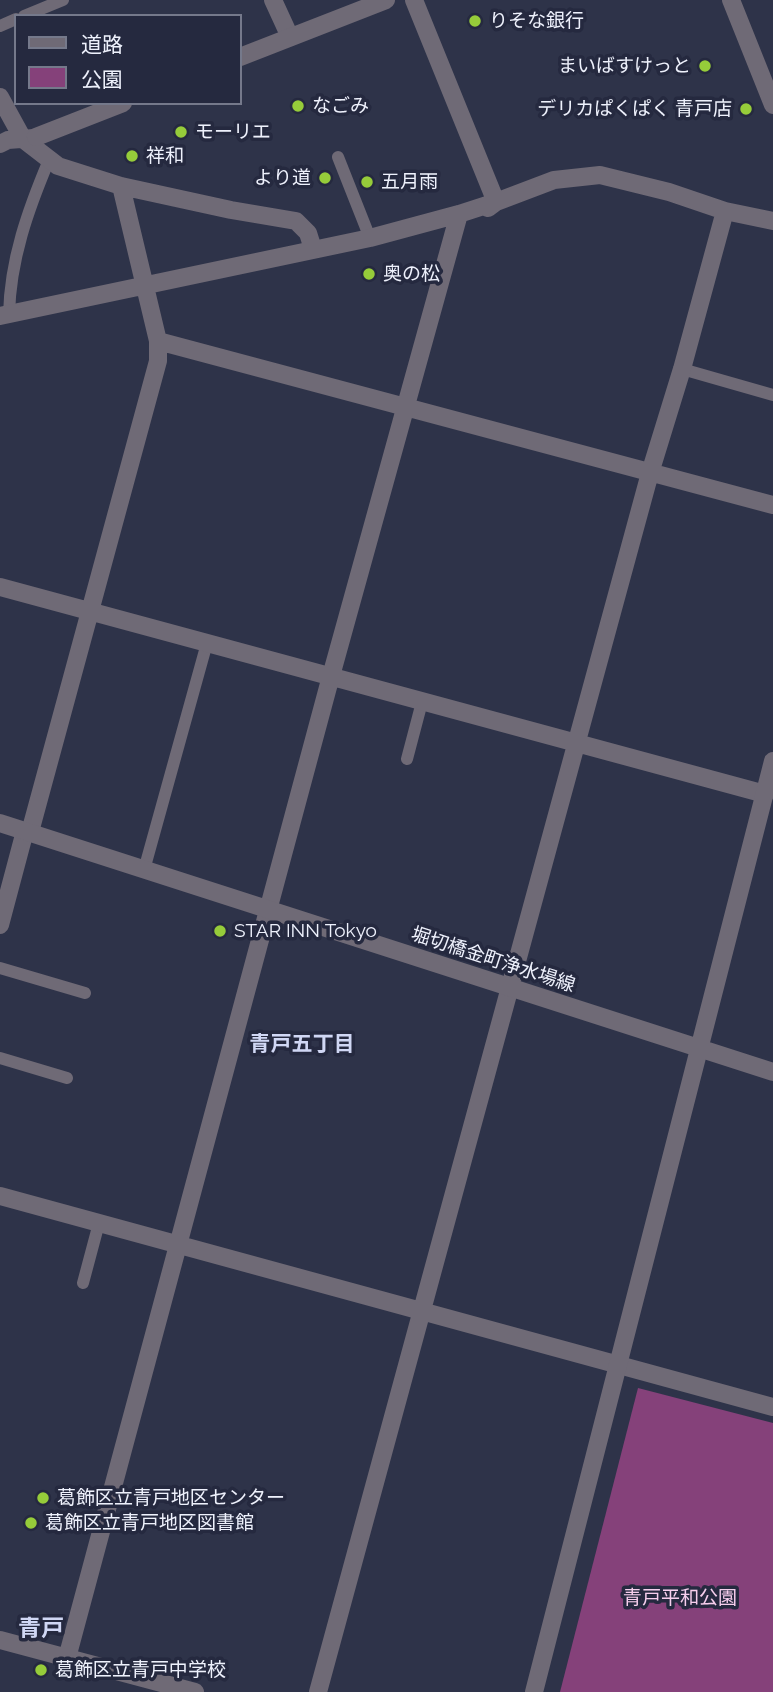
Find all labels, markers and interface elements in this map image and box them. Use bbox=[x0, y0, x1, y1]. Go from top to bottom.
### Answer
place label: りそな銀行 bbox=[489, 10, 584, 32]
marker: りそな銀行 bbox=[467, 13, 483, 29]
legend bbox=[14, 14, 242, 105]
text: 道路 bbox=[81, 32, 123, 57]
place label: まいばすけっと bbox=[558, 55, 691, 77]
marker: まいばすけっと bbox=[697, 58, 713, 74]
text: 公園 bbox=[81, 67, 123, 92]
place label: なごみ bbox=[312, 95, 369, 117]
marker: なごみ bbox=[290, 98, 306, 114]
place label: デリカぱくぱく 青戸店 bbox=[537, 98, 732, 120]
marker: デリカぱくぱく 青戸店 bbox=[738, 101, 754, 117]
place label: モーリエ bbox=[195, 121, 271, 143]
marker: モーリエ bbox=[173, 124, 189, 140]
place label: 祥和 bbox=[146, 145, 184, 167]
marker: 祥和 bbox=[124, 148, 140, 164]
place label: より道 bbox=[254, 167, 311, 189]
marker: より道 bbox=[317, 170, 333, 186]
place label: 五月雨 bbox=[381, 171, 438, 193]
marker: 五月雨 bbox=[359, 174, 375, 190]
place label: 奥の松 bbox=[383, 263, 440, 285]
marker: 奥の松 bbox=[361, 266, 377, 282]
place label: STAR INN Tokyo bbox=[234, 920, 377, 942]
marker: STAR INN Tokyo bbox=[212, 923, 228, 939]
street label: 堀切橋金町浄水場線 bbox=[408, 923, 578, 997]
district label: 青戸五丁目 bbox=[250, 1032, 354, 1058]
place label: 葛飾区立青戸地区センター bbox=[57, 1487, 285, 1509]
marker: 葛飾区立青戸地区センター bbox=[35, 1490, 51, 1506]
place label: 葛飾区立青戸地区図書館 bbox=[45, 1512, 254, 1534]
marker: 葛飾区立青戸地区図書館 bbox=[23, 1515, 39, 1531]
park label: 青戸平和公園 bbox=[623, 1587, 737, 1609]
district label: 青戸 bbox=[18, 1615, 64, 1643]
place label: 葛飾区立青戸中学校 bbox=[55, 1659, 226, 1681]
marker: 葛飾区立青戸中学校 bbox=[33, 1662, 49, 1678]

